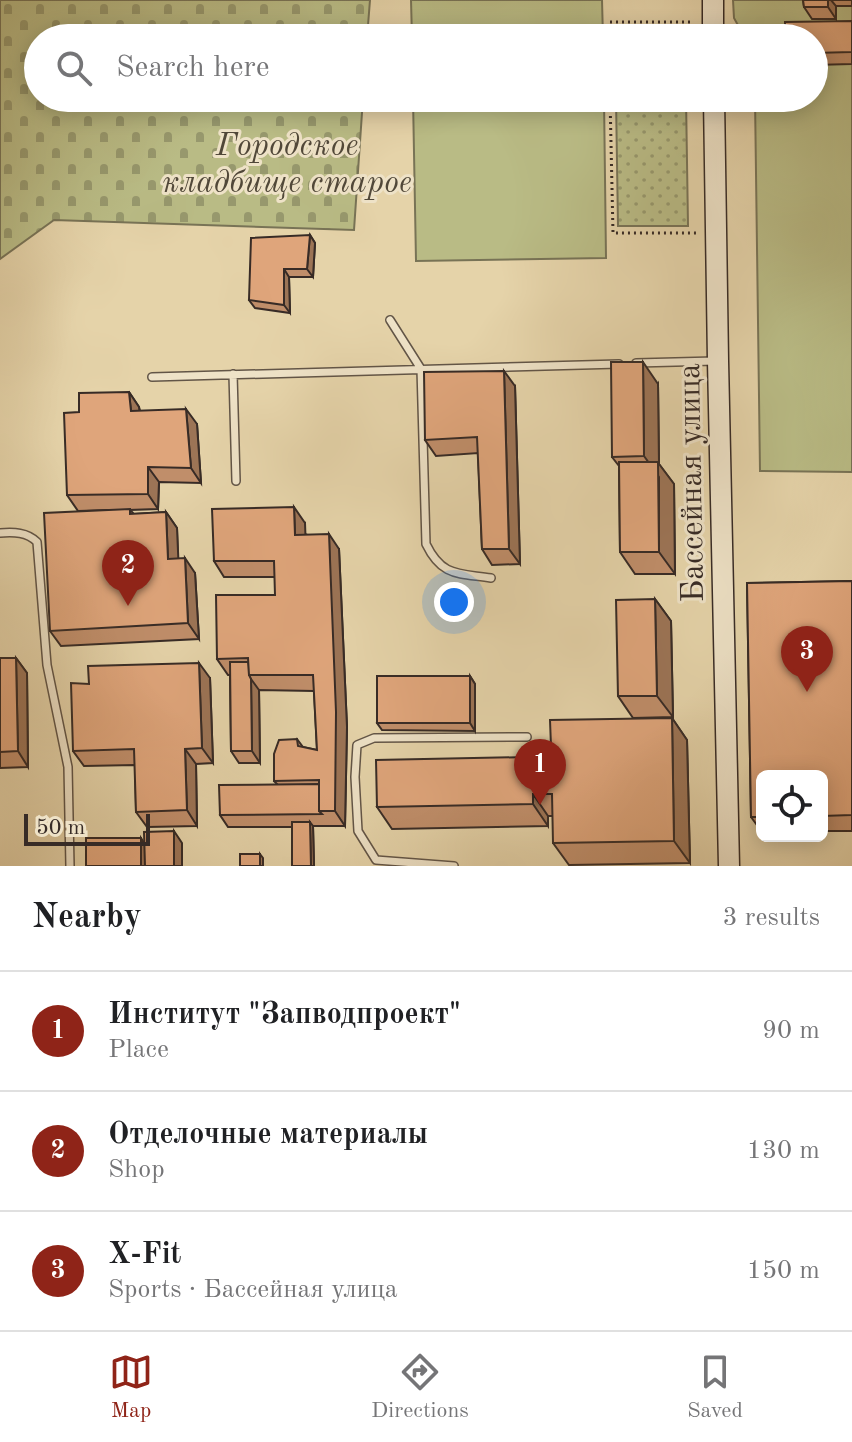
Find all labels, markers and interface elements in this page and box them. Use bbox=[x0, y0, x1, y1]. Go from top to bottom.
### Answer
search box bbox=[24, 24, 828, 112]
icon: search bbox=[52, 46, 96, 90]
text: Search here bbox=[116, 53, 270, 83]
park label: Городское кладбище старое bbox=[162, 131, 412, 200]
street label: Бассейная улица bbox=[675, 363, 711, 603]
pin: 2 bbox=[102, 540, 154, 606]
your location bbox=[434, 582, 474, 622]
pin: 3 bbox=[781, 626, 833, 692]
pin: 1 bbox=[514, 739, 566, 805]
map controls bbox=[756, 770, 828, 842]
button: locate bbox=[756, 770, 828, 842]
scale bar bbox=[24, 810, 150, 846]
text: 50 m bbox=[36, 817, 85, 839]
text: Nearby bbox=[32, 901, 142, 935]
text: 3 results bbox=[722, 905, 820, 931]
text: Институт "Запводпроект" bbox=[108, 1000, 461, 1030]
text: 1 bbox=[50, 1018, 66, 1044]
text: 90 m bbox=[762, 1018, 820, 1044]
text: Place bbox=[108, 1037, 169, 1063]
text: Отделочные материалы bbox=[108, 1120, 428, 1150]
text: 2 bbox=[50, 1138, 66, 1164]
text: 130 m bbox=[747, 1138, 820, 1164]
text: Shop bbox=[108, 1157, 165, 1183]
text: X-Fit bbox=[108, 1240, 182, 1270]
text: 3 bbox=[50, 1258, 66, 1284]
text: 150 m bbox=[747, 1258, 820, 1284]
text: Sports · Бассейная улица bbox=[108, 1277, 398, 1303]
tab: Map bbox=[109, 1350, 153, 1425]
tab: Directions bbox=[371, 1350, 469, 1425]
tab: Saved bbox=[687, 1350, 743, 1425]

